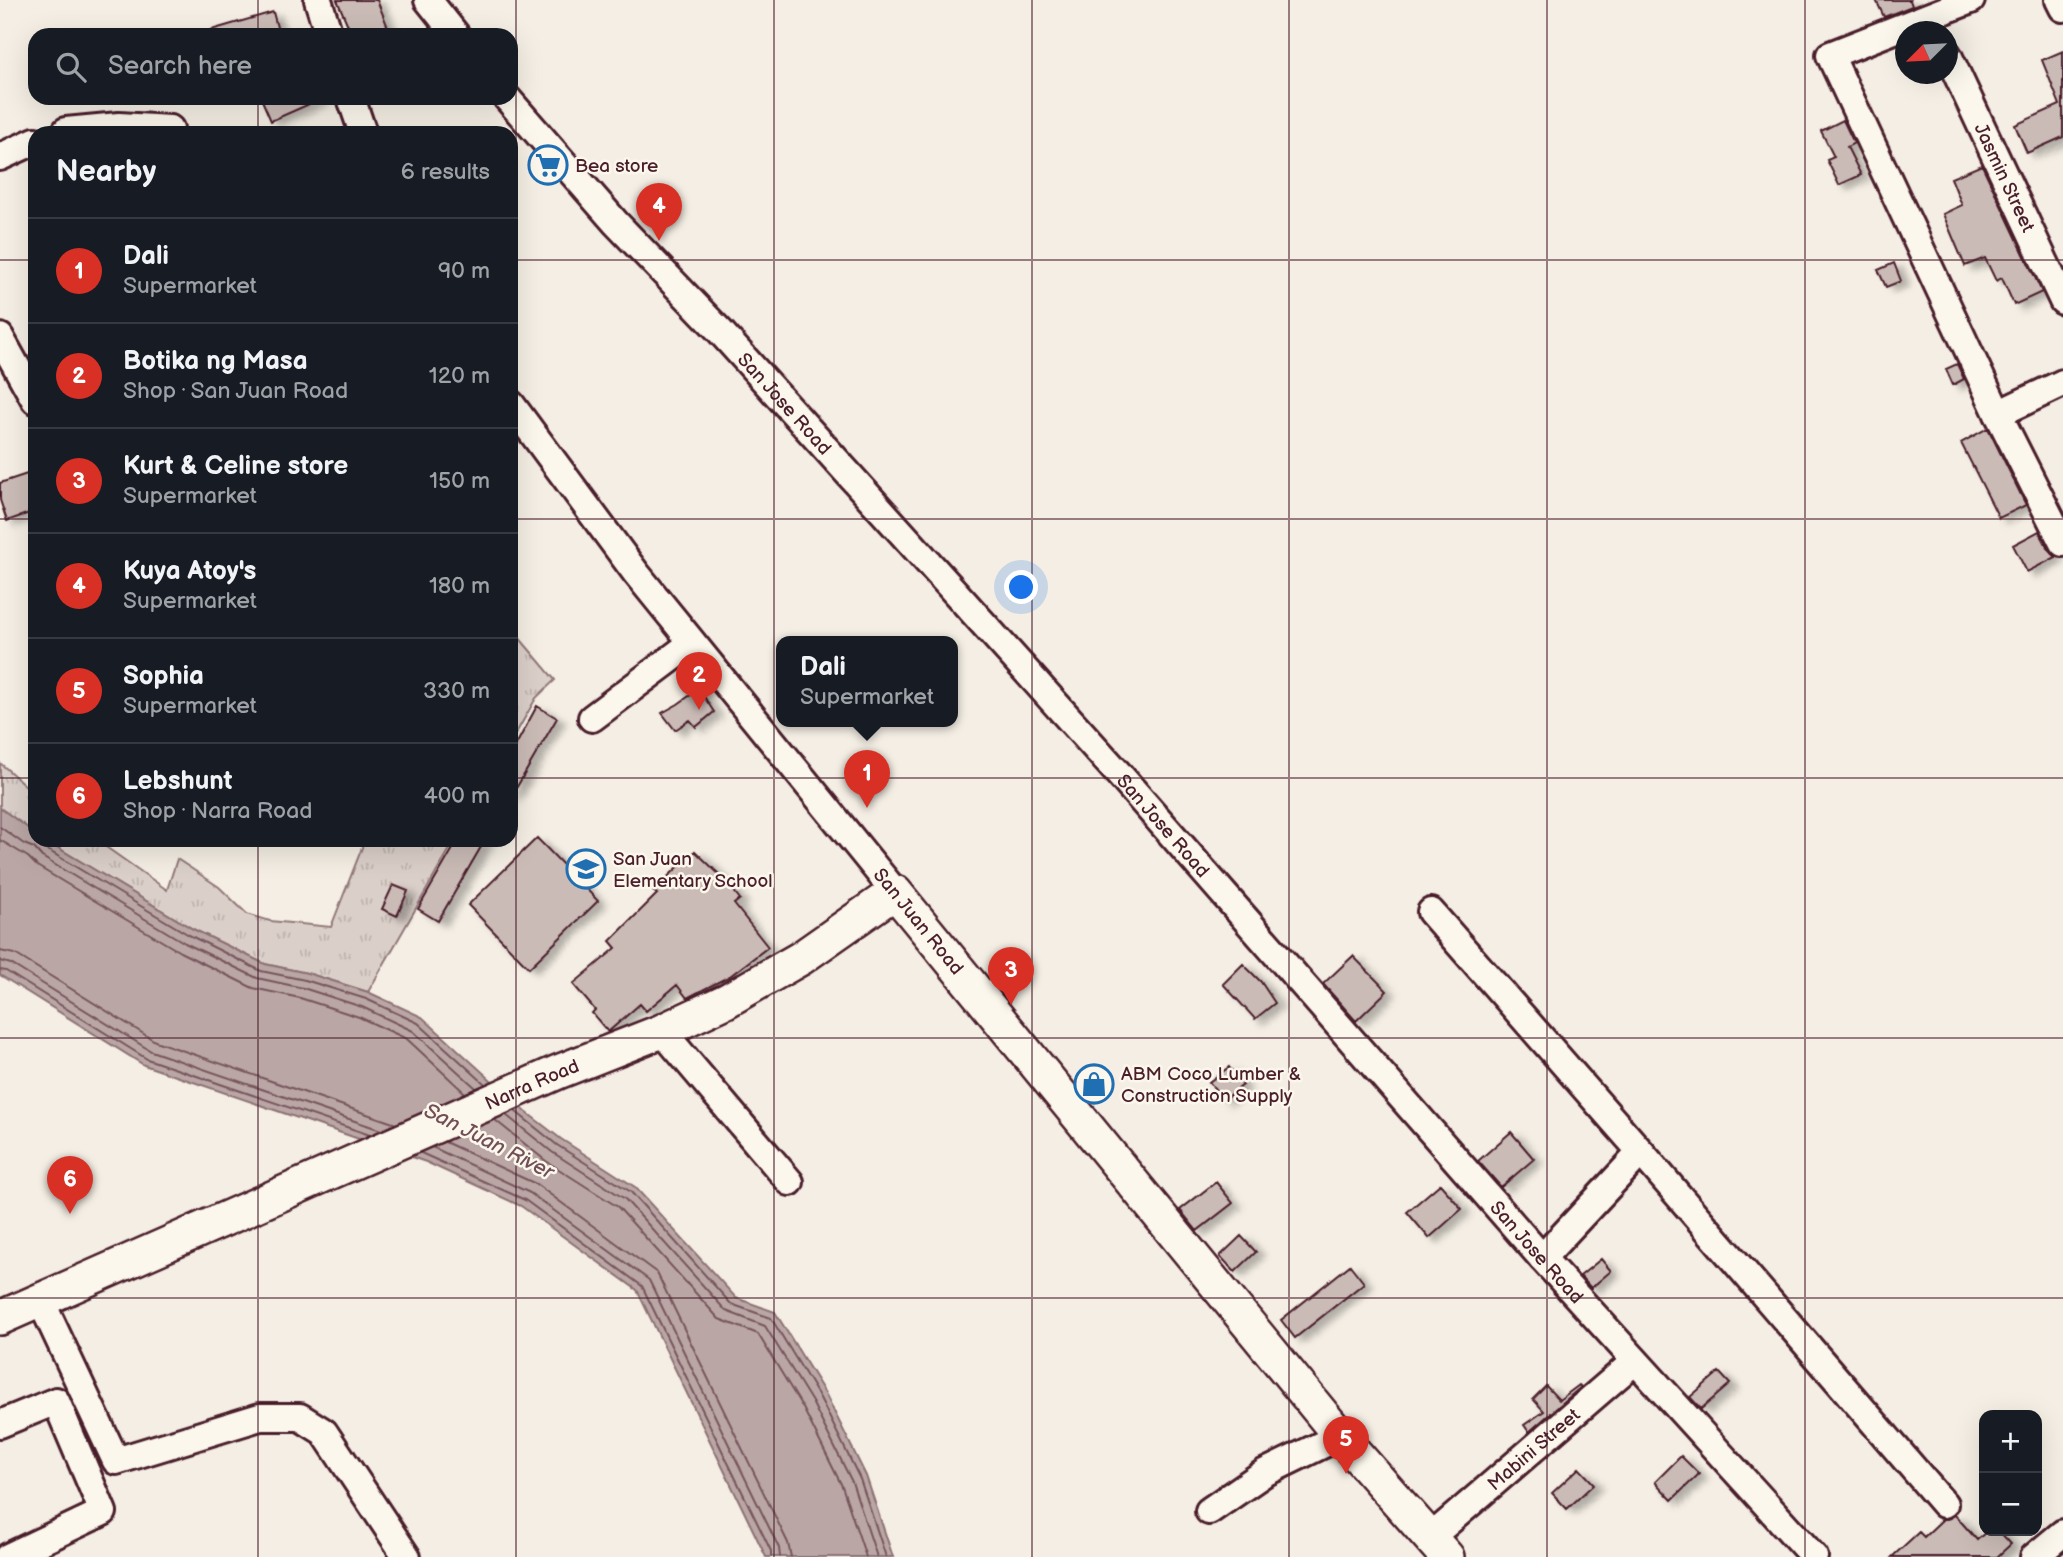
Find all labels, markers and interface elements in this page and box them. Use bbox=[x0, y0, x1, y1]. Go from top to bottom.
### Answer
north arrow bbox=[1895, 21, 1958, 84]
search box bbox=[28, 28, 518, 105]
icon: search bbox=[52, 48, 90, 86]
text: Search here bbox=[108, 51, 252, 82]
street label: Jasmin Street bbox=[1968, 120, 2039, 236]
supermarket icon: Bea store bbox=[527, 144, 569, 186]
text: Nearby bbox=[56, 154, 156, 190]
place label: Bea store bbox=[575, 155, 658, 178]
text: 6 results bbox=[401, 158, 490, 186]
pin: 4 bbox=[636, 183, 682, 241]
text: Dali bbox=[123, 241, 169, 272]
text: 1 bbox=[74, 257, 84, 285]
text: 90 m bbox=[438, 257, 490, 285]
text: Supermarket bbox=[123, 272, 257, 300]
text: Botika ng Masa bbox=[123, 346, 308, 377]
street label: San Jose Road bbox=[732, 349, 836, 460]
text: 2 bbox=[72, 362, 86, 390]
text: 120 m bbox=[429, 362, 490, 390]
text: Shop · San Juan Road bbox=[123, 377, 348, 405]
text: Kurt & Celine store bbox=[123, 451, 348, 482]
text: 3 bbox=[72, 467, 86, 495]
text: 150 m bbox=[429, 467, 490, 495]
text: Supermarket bbox=[123, 482, 257, 510]
text: Kuya Atoy's bbox=[123, 556, 256, 587]
your location bbox=[1004, 570, 1038, 604]
text: 4 bbox=[72, 572, 86, 600]
text: 180 m bbox=[429, 572, 490, 600]
text: Supermarket bbox=[123, 587, 257, 615]
popup bbox=[776, 636, 958, 727]
pin: 2 bbox=[676, 652, 722, 710]
text: Dali bbox=[800, 652, 846, 683]
text: Sophia bbox=[123, 661, 204, 692]
text: 5 bbox=[72, 677, 86, 705]
text: 330 m bbox=[423, 677, 490, 705]
text: Supermarket bbox=[800, 683, 934, 711]
text: Supermarket bbox=[123, 692, 257, 720]
pin: 1 bbox=[844, 750, 890, 808]
text: Lebshunt bbox=[123, 766, 232, 797]
street label: San Jose Road bbox=[1111, 770, 1214, 883]
text: 6 bbox=[72, 782, 86, 810]
text: 400 m bbox=[424, 782, 490, 810]
text: Shop · Narra Road bbox=[123, 797, 312, 825]
school or university icon: San Juan Elementary School bbox=[565, 848, 607, 890]
place label: San Juan Elementary School bbox=[613, 848, 772, 893]
street label: San Juan Road bbox=[868, 864, 968, 980]
pin: 3 bbox=[988, 947, 1034, 1005]
street label: Narra Road bbox=[482, 1055, 583, 1116]
shop icon: ABM Coco Lumber & Construction Supply bbox=[1073, 1063, 1115, 1105]
place label: ABM Coco Lumber & Construction Supply bbox=[1121, 1063, 1301, 1108]
water label: San Juan River bbox=[420, 1098, 559, 1186]
pin: 6 bbox=[47, 1156, 93, 1214]
street label: San Jose Road bbox=[1485, 1197, 1588, 1309]
street label: Mabini Street bbox=[1483, 1404, 1585, 1496]
map controls bbox=[1979, 1410, 2042, 1536]
button: + bbox=[1979, 1410, 2042, 1473]
pin: 5 bbox=[1323, 1416, 1369, 1474]
button: − bbox=[1979, 1473, 2042, 1536]

